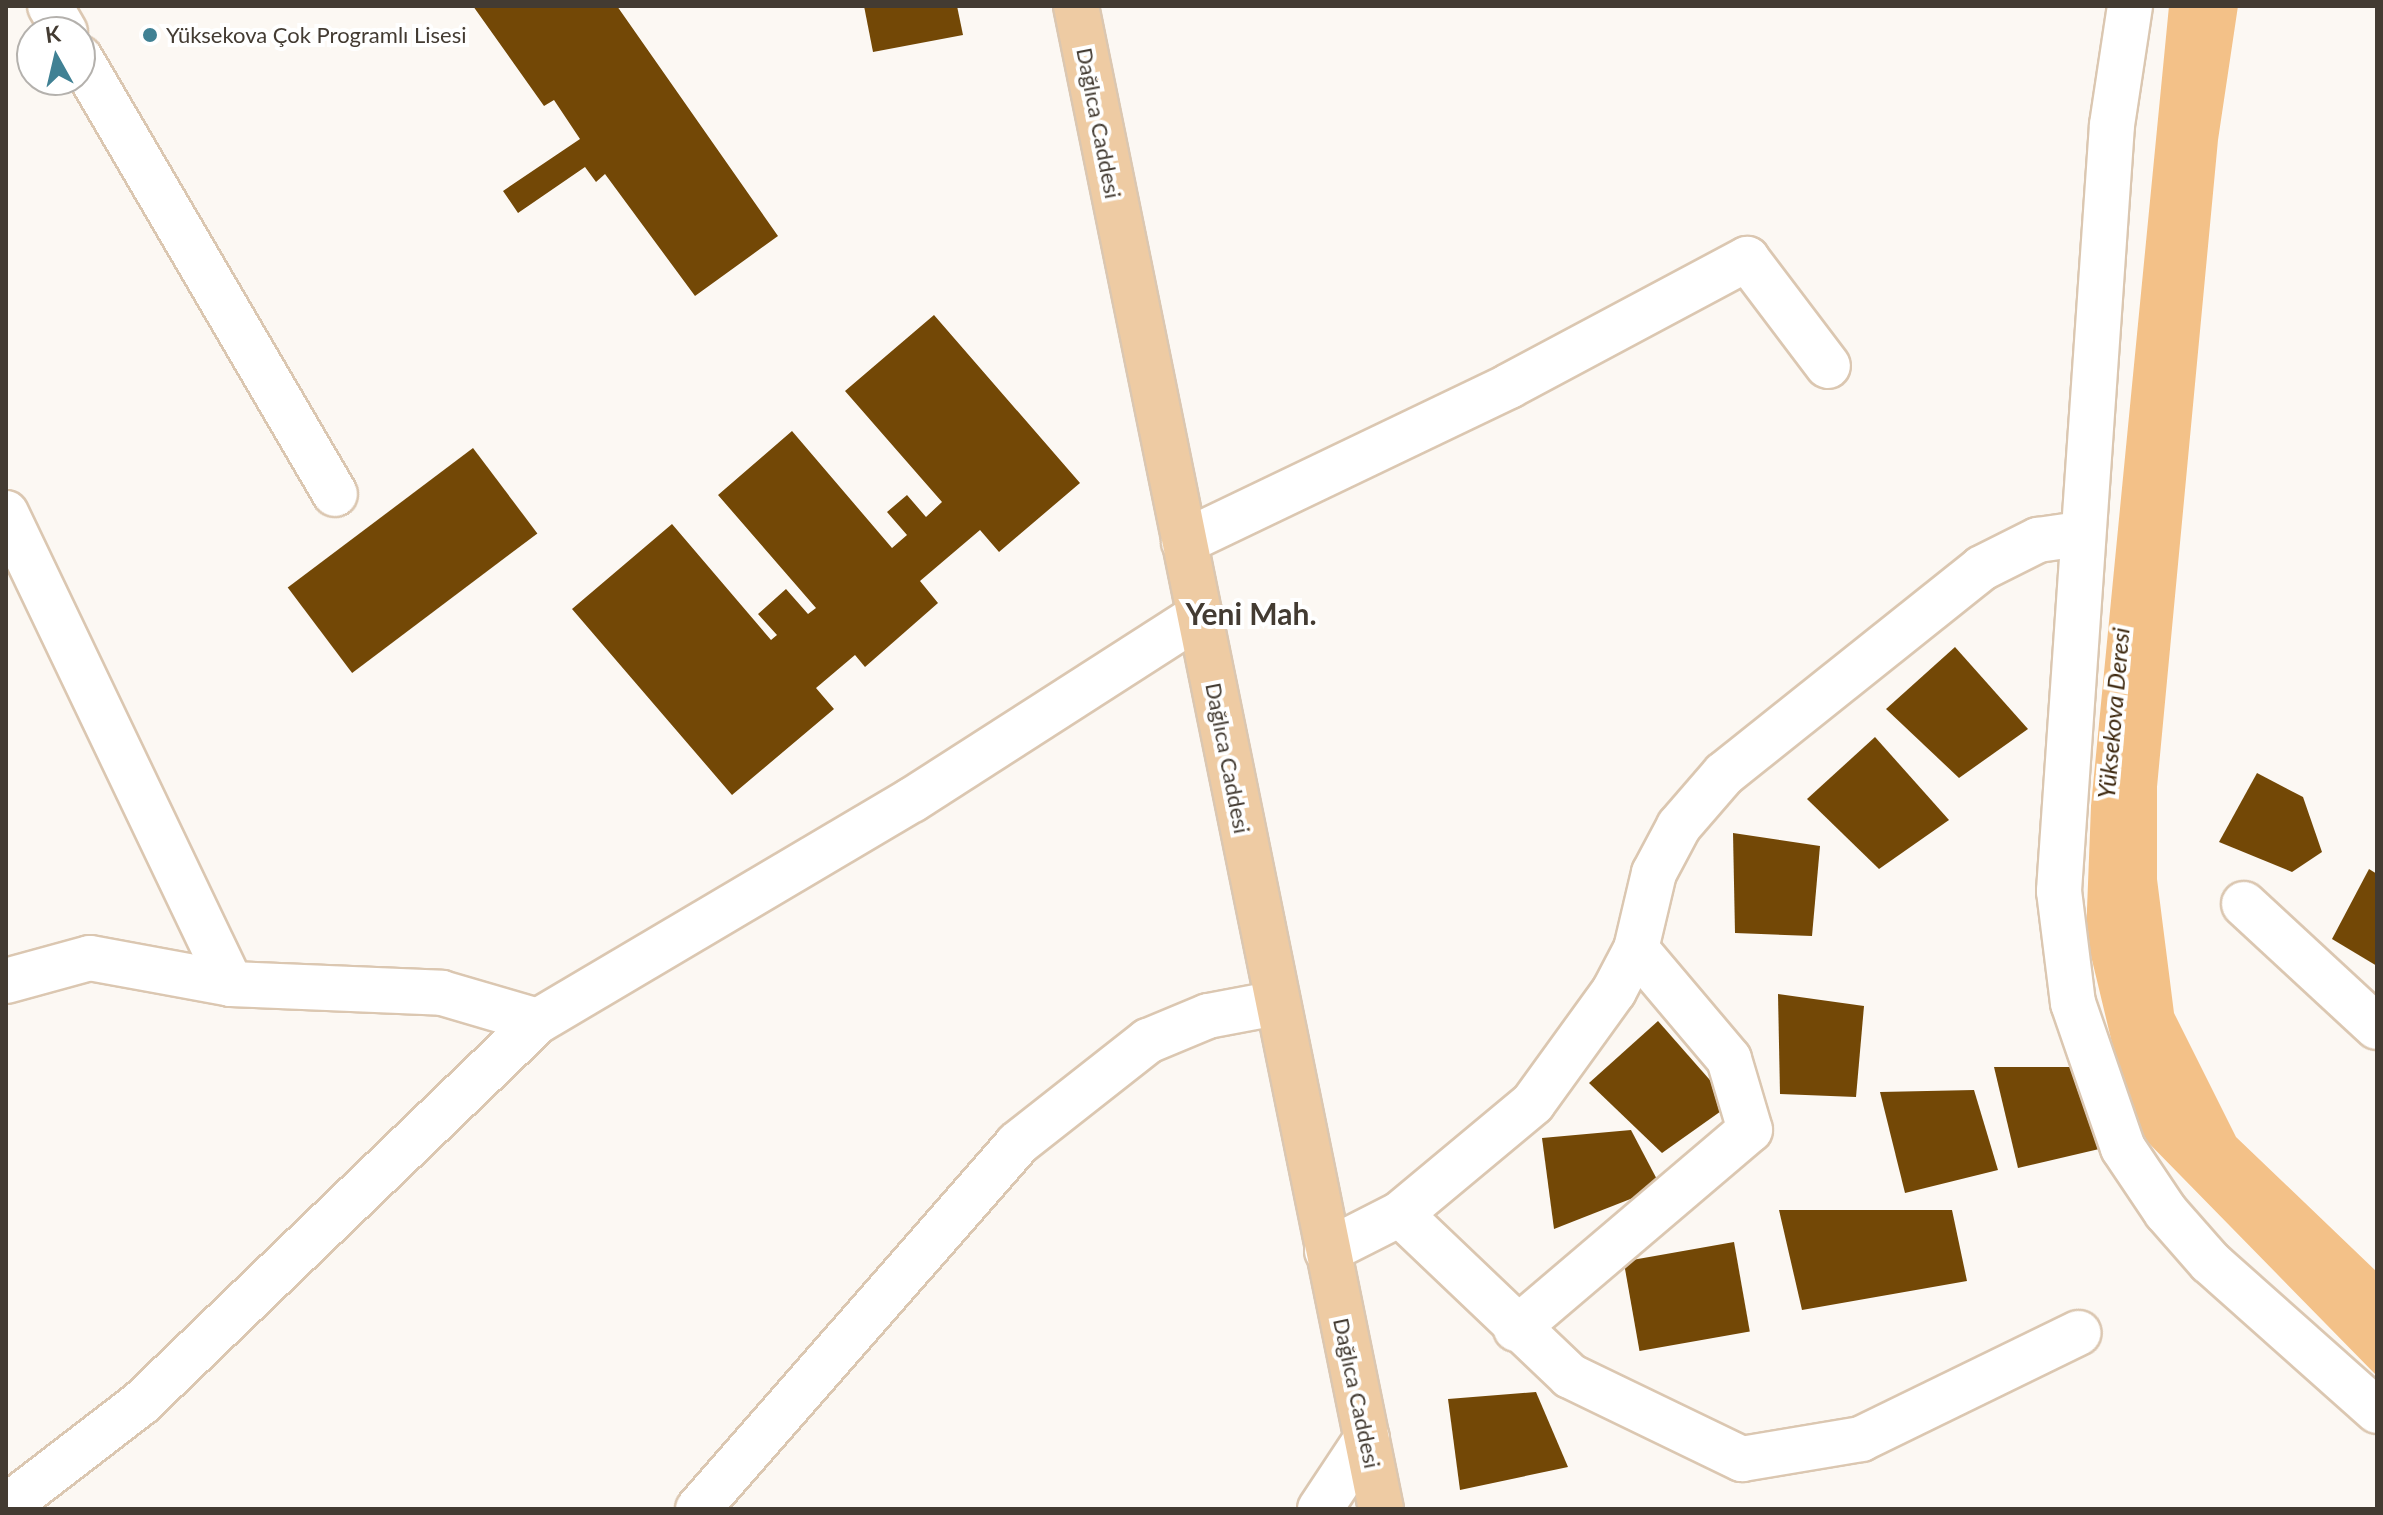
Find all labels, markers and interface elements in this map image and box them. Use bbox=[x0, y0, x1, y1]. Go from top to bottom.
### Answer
north arrow bbox=[16, 16, 96, 96]
text: K bbox=[44, 19, 62, 48]
place label: Yüksekova Çok Programlı Lisesi bbox=[166, 22, 467, 48]
marker: Yüksekova Çok Programlı Lisesi bbox=[141, 26, 159, 44]
street label: Dağlıca Caddesi bbox=[1071, 45, 1127, 201]
district label: Yeni Mah. bbox=[1185, 595, 1317, 631]
water label: Yüksekova Deresi bbox=[2091, 626, 2135, 800]
street label: Dağlıca Caddesi bbox=[1200, 680, 1256, 836]
street label: Dağlıca Caddesi bbox=[1328, 1315, 1386, 1471]

